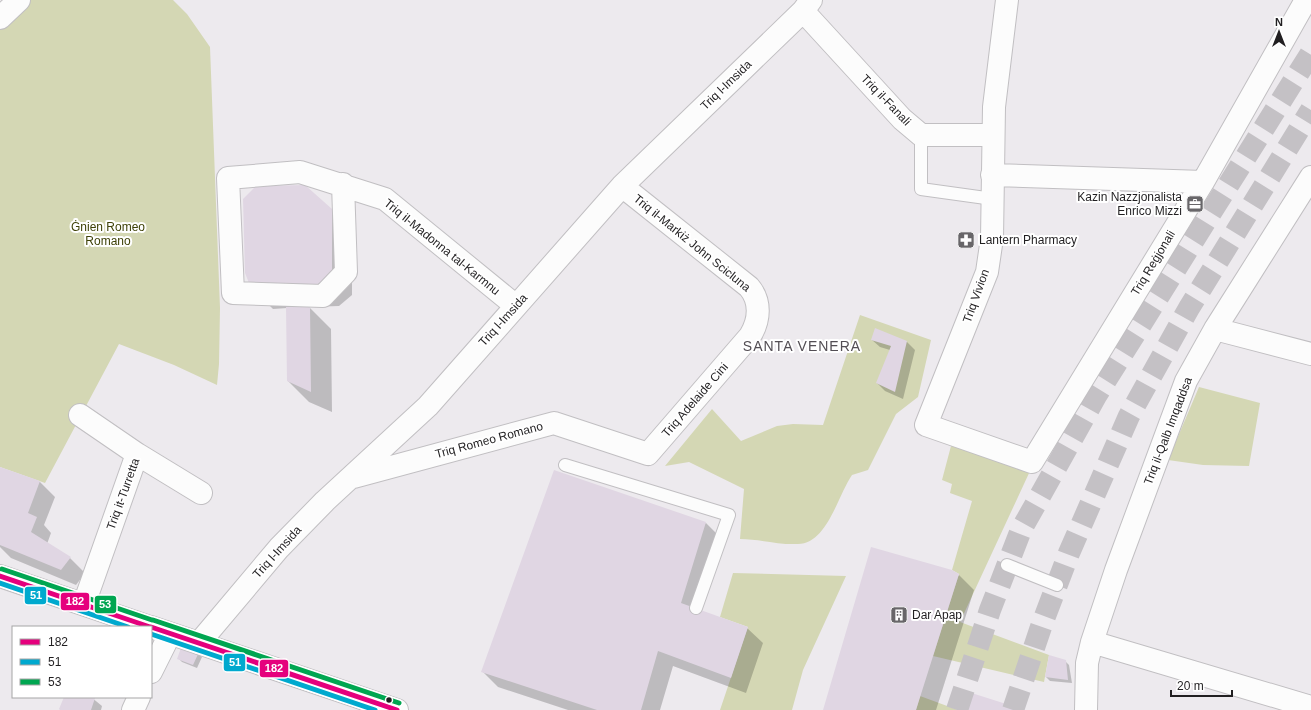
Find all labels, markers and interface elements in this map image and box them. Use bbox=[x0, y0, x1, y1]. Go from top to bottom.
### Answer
north arrow bbox=[1259, 12, 1299, 52]
text: N bbox=[1275, 16, 1283, 28]
street label: Triq l-Imsida bbox=[698, 57, 755, 113]
street label: Triq il-Fanali bbox=[858, 72, 914, 128]
place label: Kazin Nazzjonalista Enrico Mizzi bbox=[1077, 190, 1182, 218]
street label: Triq il-Markiż John Scicluna bbox=[631, 192, 753, 295]
office icon: Kazin Nazzjonalista Enrico Mizzi bbox=[1185, 194, 1205, 214]
street label: Triq il-Madonna tal-Karmnu bbox=[381, 196, 503, 298]
park label: Ġnien Romeo Romano bbox=[71, 220, 145, 248]
street label: Triq Reġjonali bbox=[1128, 228, 1178, 298]
pharmacy icon: Lantern Pharmacy bbox=[956, 230, 976, 250]
place label: Lantern Pharmacy bbox=[979, 233, 1077, 247]
street label: Triq Vivion bbox=[960, 267, 992, 325]
street label: Triq l-Imsida bbox=[476, 291, 530, 349]
district label: SANTA VENERA bbox=[743, 338, 861, 354]
street label: Triq Adelaide Cini bbox=[659, 360, 731, 440]
street label: Triq il-Qalb Imqaddsa bbox=[1141, 375, 1195, 487]
street label: Triq Romeo Romano bbox=[434, 419, 545, 461]
street label: Triq it-Turretta bbox=[104, 456, 143, 532]
street label: Triq l-Imsida bbox=[250, 523, 304, 581]
line badge: 51 bbox=[24, 586, 47, 605]
text: 51 bbox=[30, 589, 42, 601]
line badge: 182 bbox=[60, 592, 90, 611]
text: 182 bbox=[66, 595, 84, 607]
line badge: 53 bbox=[94, 595, 117, 614]
text: 53 bbox=[99, 598, 111, 610]
building icon: Dar Apap bbox=[889, 605, 909, 625]
place label: Dar Apap bbox=[912, 608, 962, 622]
legend bbox=[12, 626, 152, 698]
text: 182 bbox=[48, 635, 68, 649]
line badge: 51 bbox=[223, 653, 246, 672]
text: 51 bbox=[48, 655, 62, 669]
text: 51 bbox=[229, 656, 241, 668]
line badge: 182 bbox=[259, 659, 289, 678]
text: 182 bbox=[265, 662, 283, 674]
scale bar bbox=[1171, 672, 1232, 698]
text: 53 bbox=[48, 675, 62, 689]
text: 20 m bbox=[1177, 679, 1204, 693]
unlabelled marker bbox=[384, 695, 394, 705]

